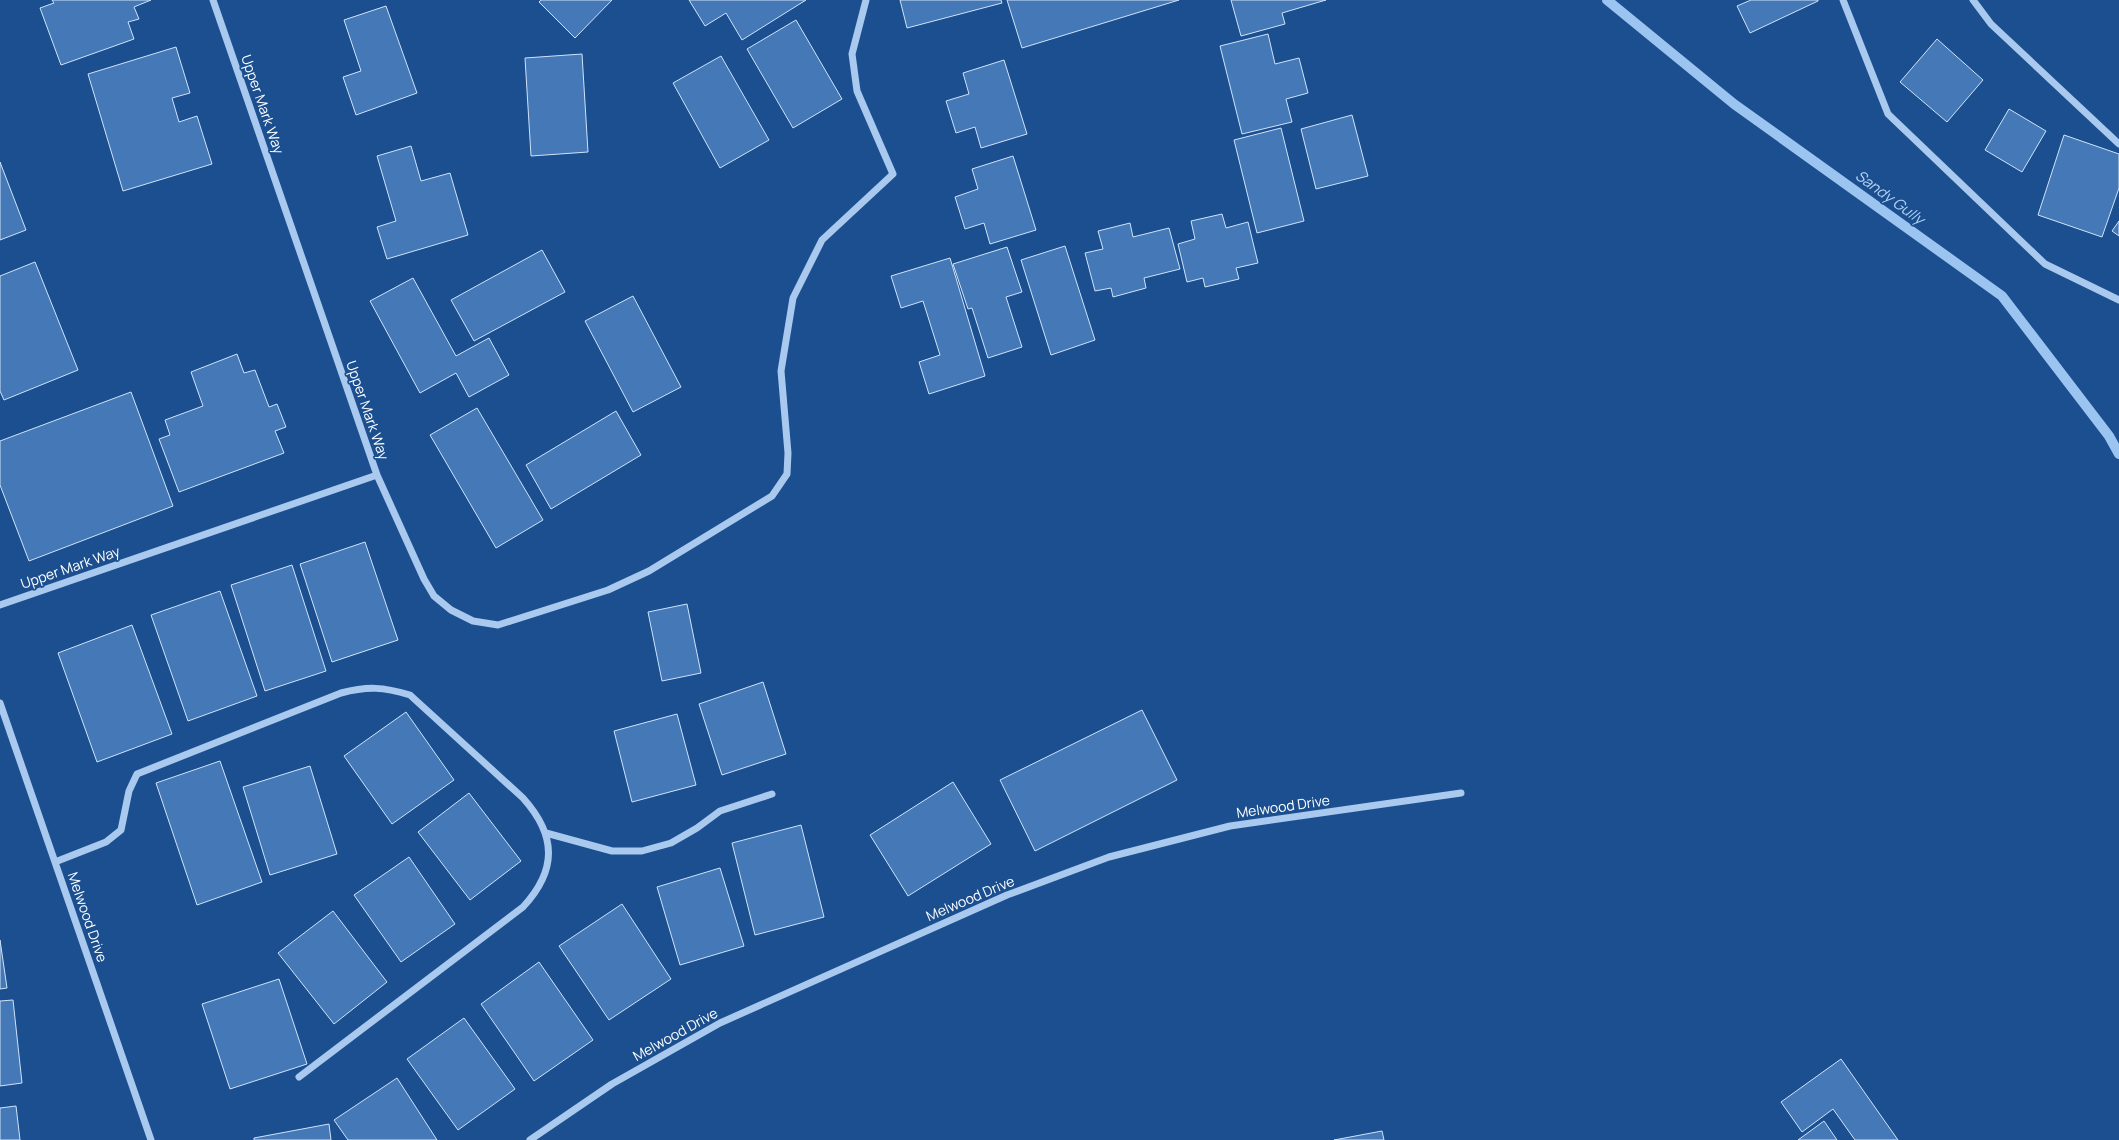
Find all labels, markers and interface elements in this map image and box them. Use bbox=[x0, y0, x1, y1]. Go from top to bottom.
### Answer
street label: Upper Mark Way bbox=[237, 52, 289, 157]
water label: Sandy Gully bbox=[1851, 165, 1930, 230]
street label: Upper Mark Way bbox=[342, 358, 394, 463]
street label: Upper Mark Way bbox=[18, 541, 123, 593]
street label: Melwood Drive bbox=[1235, 790, 1331, 822]
street label: Melwood Drive bbox=[64, 869, 112, 965]
street label: Melwood Drive bbox=[923, 871, 1017, 925]
street label: Melwood Drive bbox=[629, 1003, 721, 1065]

